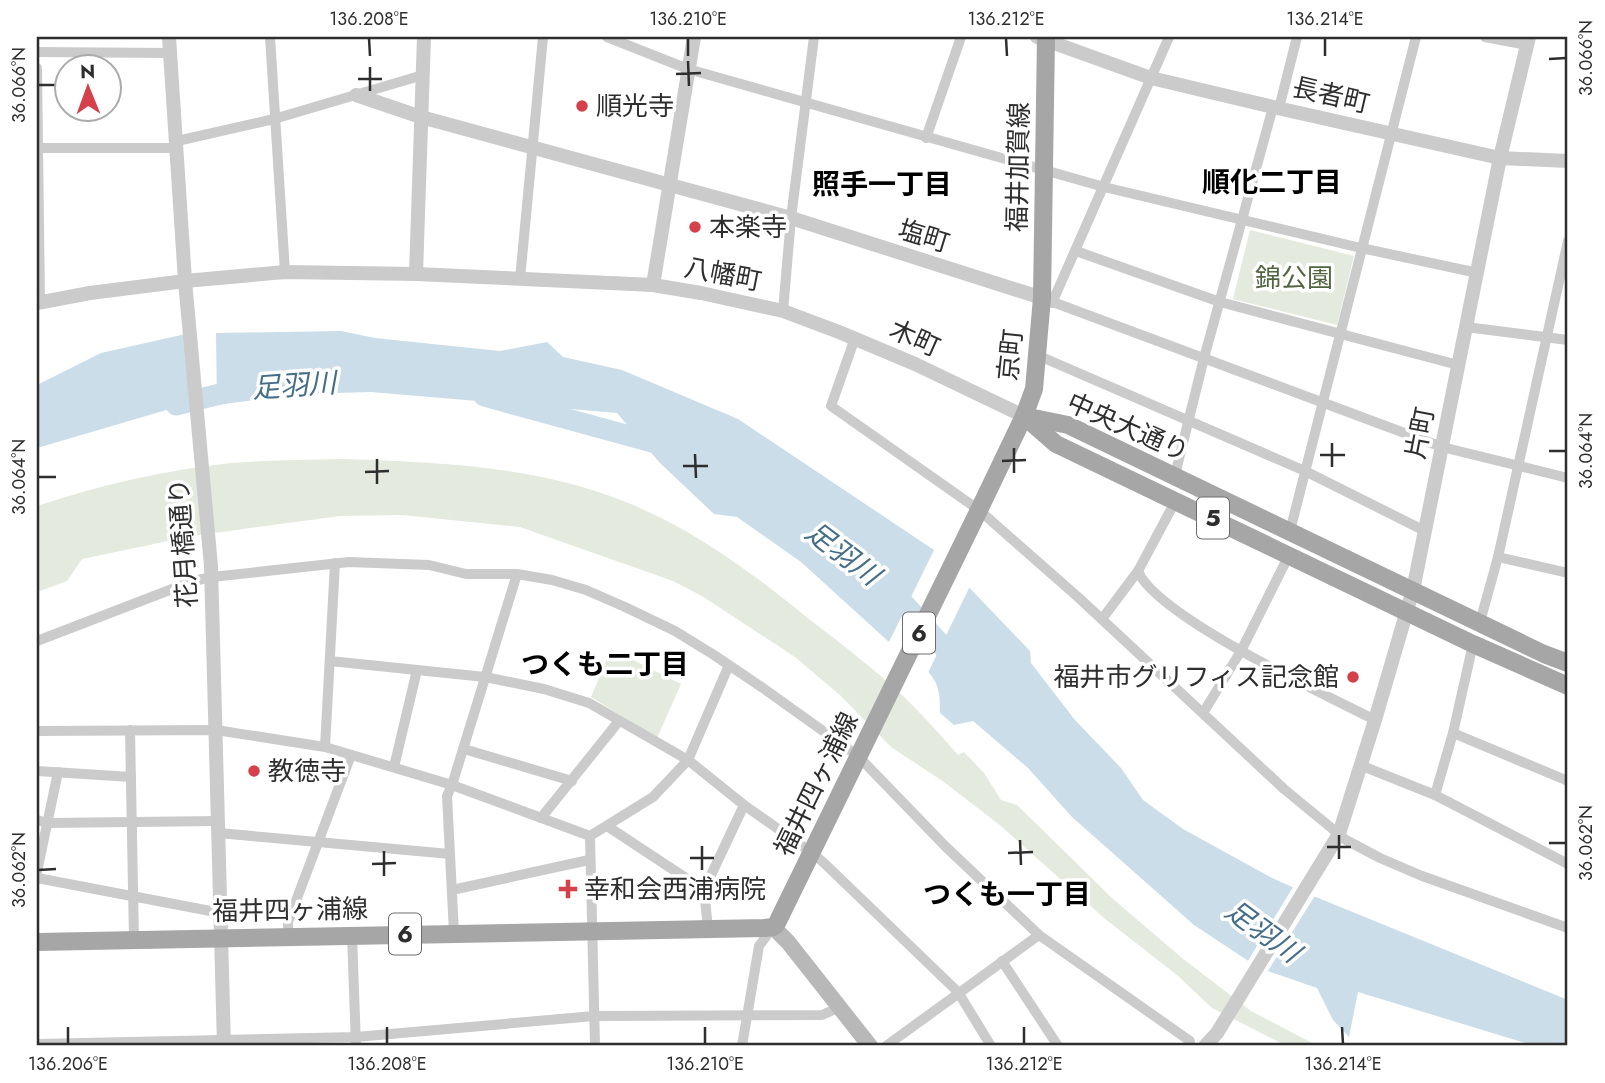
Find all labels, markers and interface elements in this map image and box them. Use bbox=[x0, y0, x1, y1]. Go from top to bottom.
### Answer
text: 136.208°E bbox=[329, 6, 409, 32]
text: 136.210°E bbox=[649, 6, 727, 32]
text: 136.212°E bbox=[967, 6, 1045, 32]
text: 136.214°E bbox=[1286, 6, 1364, 32]
text: 36.066°N bbox=[1573, 20, 1599, 96]
text: 36.066°N bbox=[6, 47, 32, 123]
north arrow bbox=[52, 52, 122, 122]
text: N bbox=[80, 58, 95, 85]
street label: 長者町 bbox=[1289, 68, 1373, 122]
place label: 順光寺 bbox=[596, 87, 674, 125]
marker: 順光寺 bbox=[574, 98, 590, 114]
street label: 福井加賀線 bbox=[998, 102, 1038, 232]
district label: 順化二丁目 bbox=[1202, 162, 1342, 203]
district label: 照手一丁目 bbox=[812, 164, 952, 205]
place label: 本楽寺 bbox=[709, 208, 787, 246]
street label: 塩町 bbox=[894, 210, 954, 262]
marker: 本楽寺 bbox=[687, 219, 703, 235]
street label: 八幡町 bbox=[681, 248, 765, 300]
park label: 錦公園 bbox=[1255, 259, 1333, 297]
street label: 木町 bbox=[884, 310, 946, 366]
street label: 京町 bbox=[988, 327, 1032, 383]
water label: 足羽川 bbox=[251, 362, 340, 409]
street label: 中央大通り bbox=[1061, 383, 1195, 471]
street label: 片町 bbox=[1396, 404, 1444, 462]
text: 36.064°N bbox=[1573, 413, 1599, 489]
text: 36.064°N bbox=[6, 439, 32, 515]
street label: 花月橋通り bbox=[160, 477, 206, 609]
road number: 5 bbox=[1197, 498, 1229, 538]
water label: 足羽川 bbox=[797, 512, 891, 597]
road number: 6 bbox=[903, 612, 935, 654]
district label: つくも二丁目 bbox=[521, 644, 689, 685]
place label: 福井市グリフィス記念館 bbox=[1054, 658, 1339, 696]
marker: 福井市グリフィス記念館 bbox=[1345, 669, 1361, 685]
street label: 福井四ヶ浦線 bbox=[765, 706, 867, 862]
place label: 教徳寺 bbox=[268, 752, 346, 790]
marker: 教徳寺 bbox=[246, 763, 262, 779]
text: 36.062°N bbox=[1573, 805, 1599, 881]
text: 36.062°N bbox=[6, 832, 32, 908]
place label: 幸和会西浦病院 bbox=[584, 870, 766, 908]
district label: つくも一丁目 bbox=[923, 874, 1091, 915]
marker: 幸和会西浦病院 bbox=[558, 879, 578, 899]
street label: 福井四ヶ浦線 bbox=[212, 890, 368, 930]
water label: 足羽川 bbox=[1217, 890, 1311, 974]
road number: 6 bbox=[389, 914, 421, 954]
text: 136.206°E bbox=[28, 1051, 108, 1077]
text: 136.208°E bbox=[347, 1051, 427, 1077]
text: 136.210°E bbox=[666, 1051, 744, 1077]
text: 136.212°E bbox=[985, 1051, 1063, 1077]
text: 136.214°E bbox=[1304, 1051, 1382, 1077]

